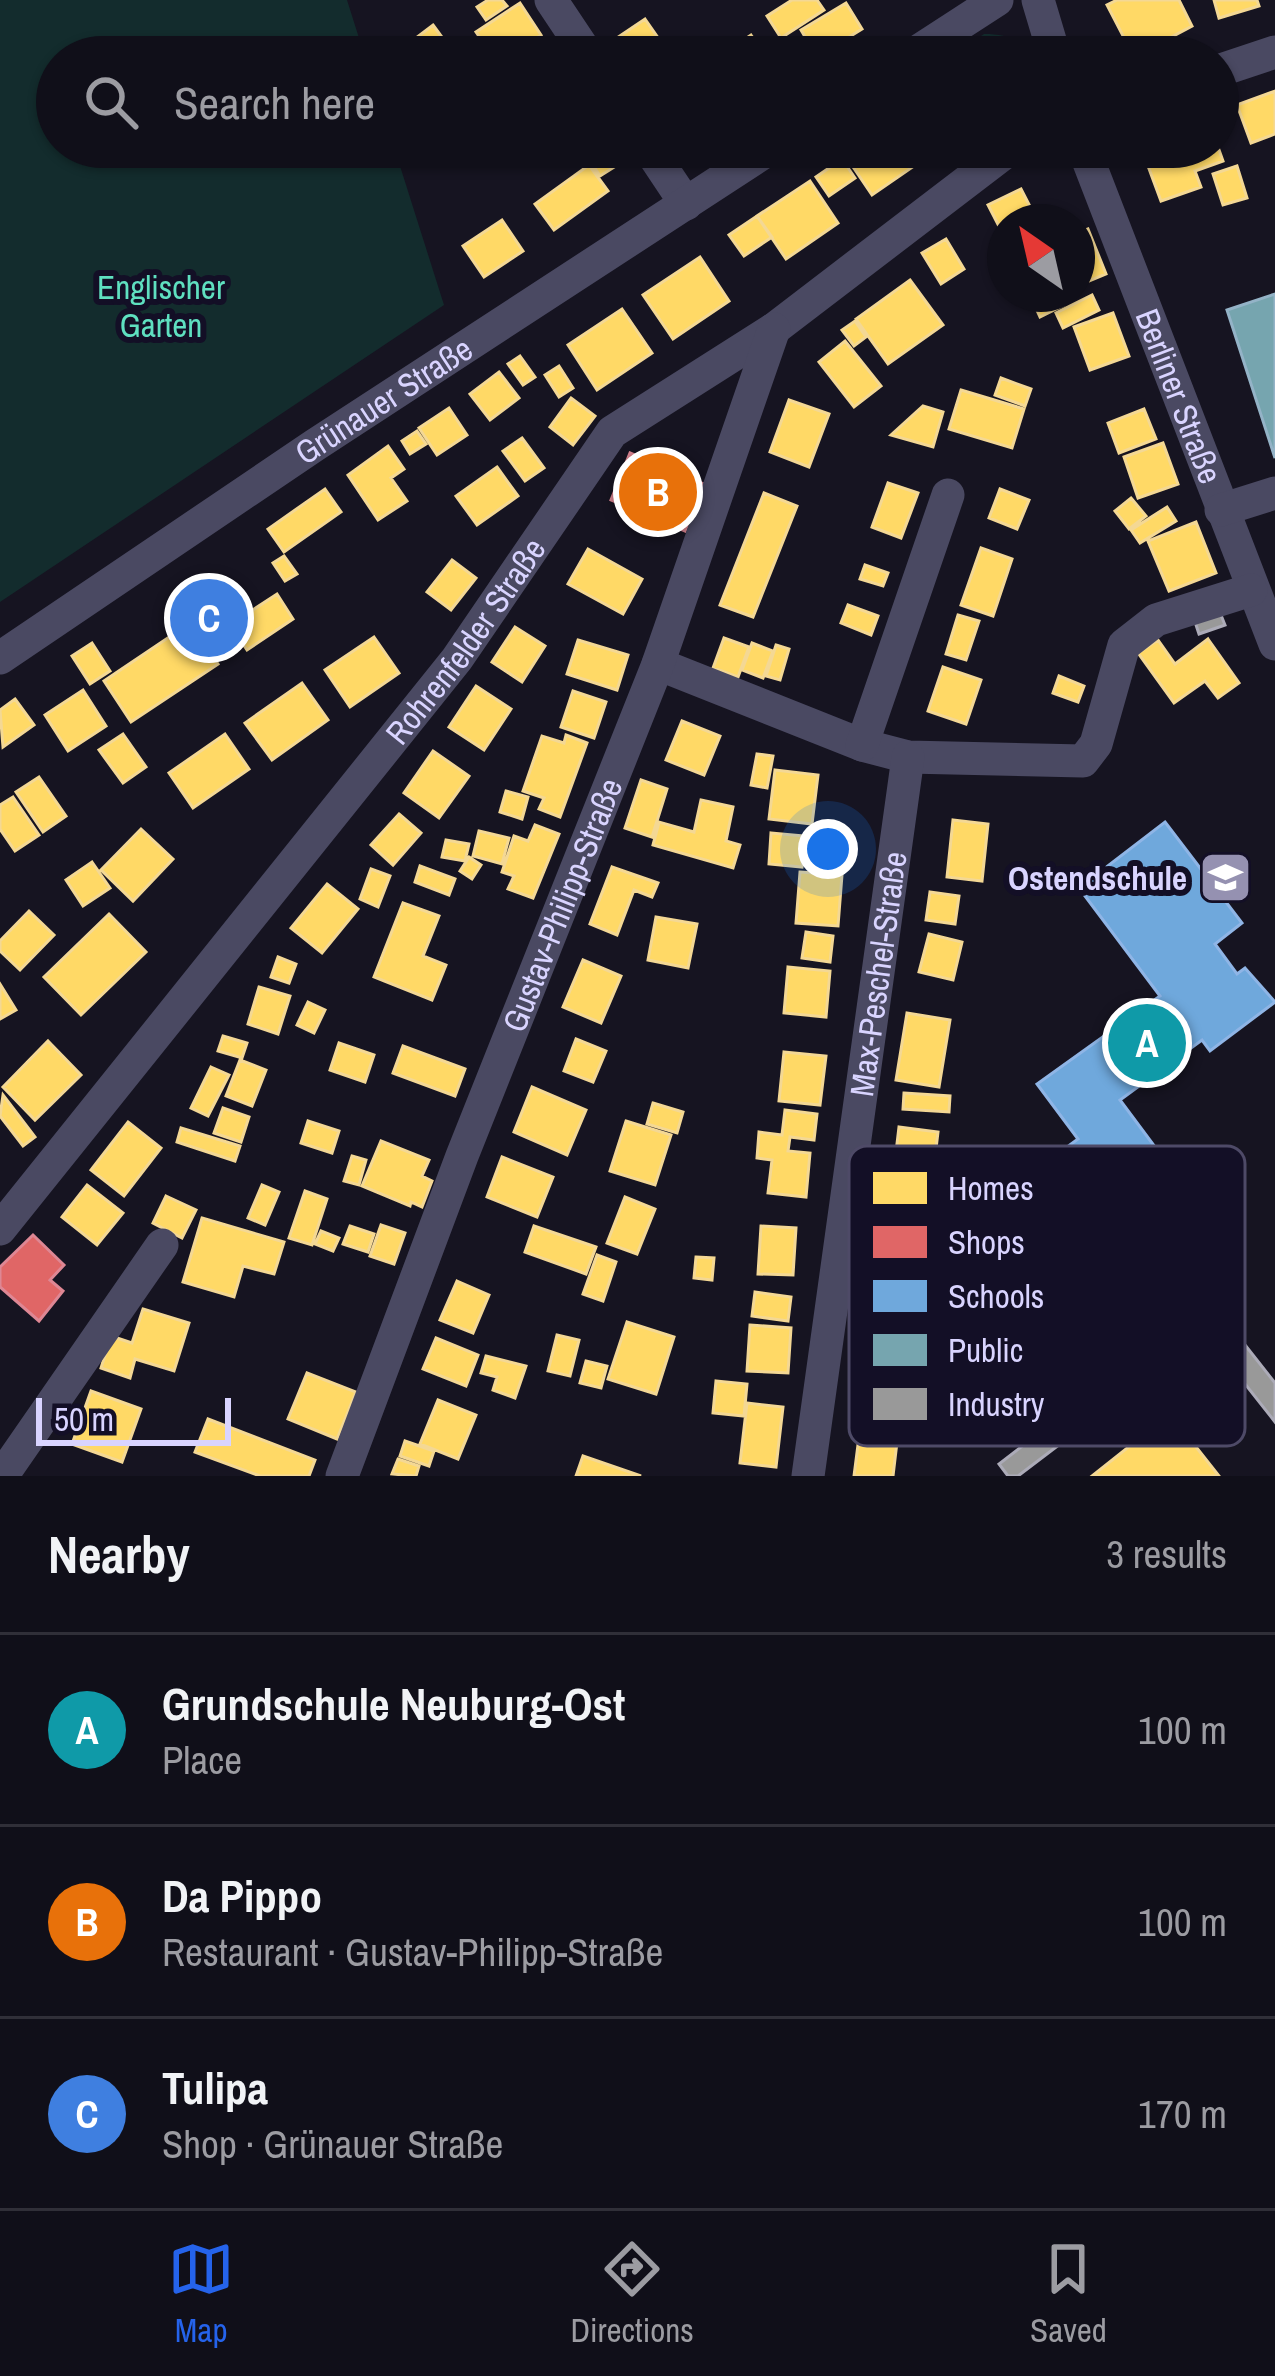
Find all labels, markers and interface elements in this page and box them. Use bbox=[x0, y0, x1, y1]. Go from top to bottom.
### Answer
search box bbox=[36, 36, 1239, 168]
icon: search bbox=[78, 69, 144, 135]
text: Search here bbox=[174, 72, 375, 133]
north arrow bbox=[987, 204, 1095, 312]
park label: Englischer Garten bbox=[97, 265, 225, 347]
street label: Berliner Straße bbox=[1126, 302, 1233, 490]
street label: Grünauer Straße bbox=[286, 326, 481, 474]
pin: B bbox=[619, 447, 697, 537]
street label: Rohrenfelder Straße bbox=[375, 529, 555, 753]
pin: C bbox=[170, 573, 248, 663]
street label: Gustav-Philipp-Straße bbox=[492, 772, 632, 1038]
your location bbox=[798, 819, 858, 879]
street label: Max-Peschel-Straße bbox=[839, 849, 917, 1099]
school or university icon: Ostendschule bbox=[1198, 850, 1254, 906]
place label: Ostendschule bbox=[1008, 856, 1187, 900]
pin: A bbox=[1108, 998, 1186, 1088]
legend bbox=[849, 1146, 1245, 1446]
text: Homes bbox=[948, 1166, 1034, 1210]
text: Shops bbox=[948, 1220, 1025, 1264]
text: Schools bbox=[948, 1274, 1044, 1318]
text: Public bbox=[948, 1328, 1023, 1372]
text: Industry bbox=[948, 1382, 1045, 1426]
scale bar bbox=[36, 1392, 231, 1445]
text: 50 m bbox=[54, 1397, 114, 1441]
text: Nearby bbox=[48, 1520, 190, 1589]
text: 3 results bbox=[1106, 1528, 1227, 1580]
text: Grundschule Neuburg-Ost bbox=[162, 1673, 625, 1734]
text: A bbox=[75, 1704, 99, 1756]
text: 100 m bbox=[1138, 1704, 1227, 1756]
text: Place bbox=[162, 1734, 242, 1786]
text: Da Pippo bbox=[162, 1865, 322, 1926]
text: B bbox=[75, 1896, 99, 1948]
text: 100 m bbox=[1138, 1896, 1227, 1948]
text: Restaurant · Gustav-Philipp-Straße bbox=[162, 1926, 663, 1978]
text: Tulipa bbox=[162, 2057, 268, 2118]
text: C bbox=[75, 2088, 99, 2140]
text: 170 m bbox=[1138, 2088, 1227, 2140]
text: Shop · Grünauer Straße bbox=[162, 2118, 503, 2170]
tab: Map bbox=[168, 2236, 234, 2352]
tab: Directions bbox=[570, 2236, 694, 2352]
tab: Saved bbox=[1030, 2236, 1107, 2352]

